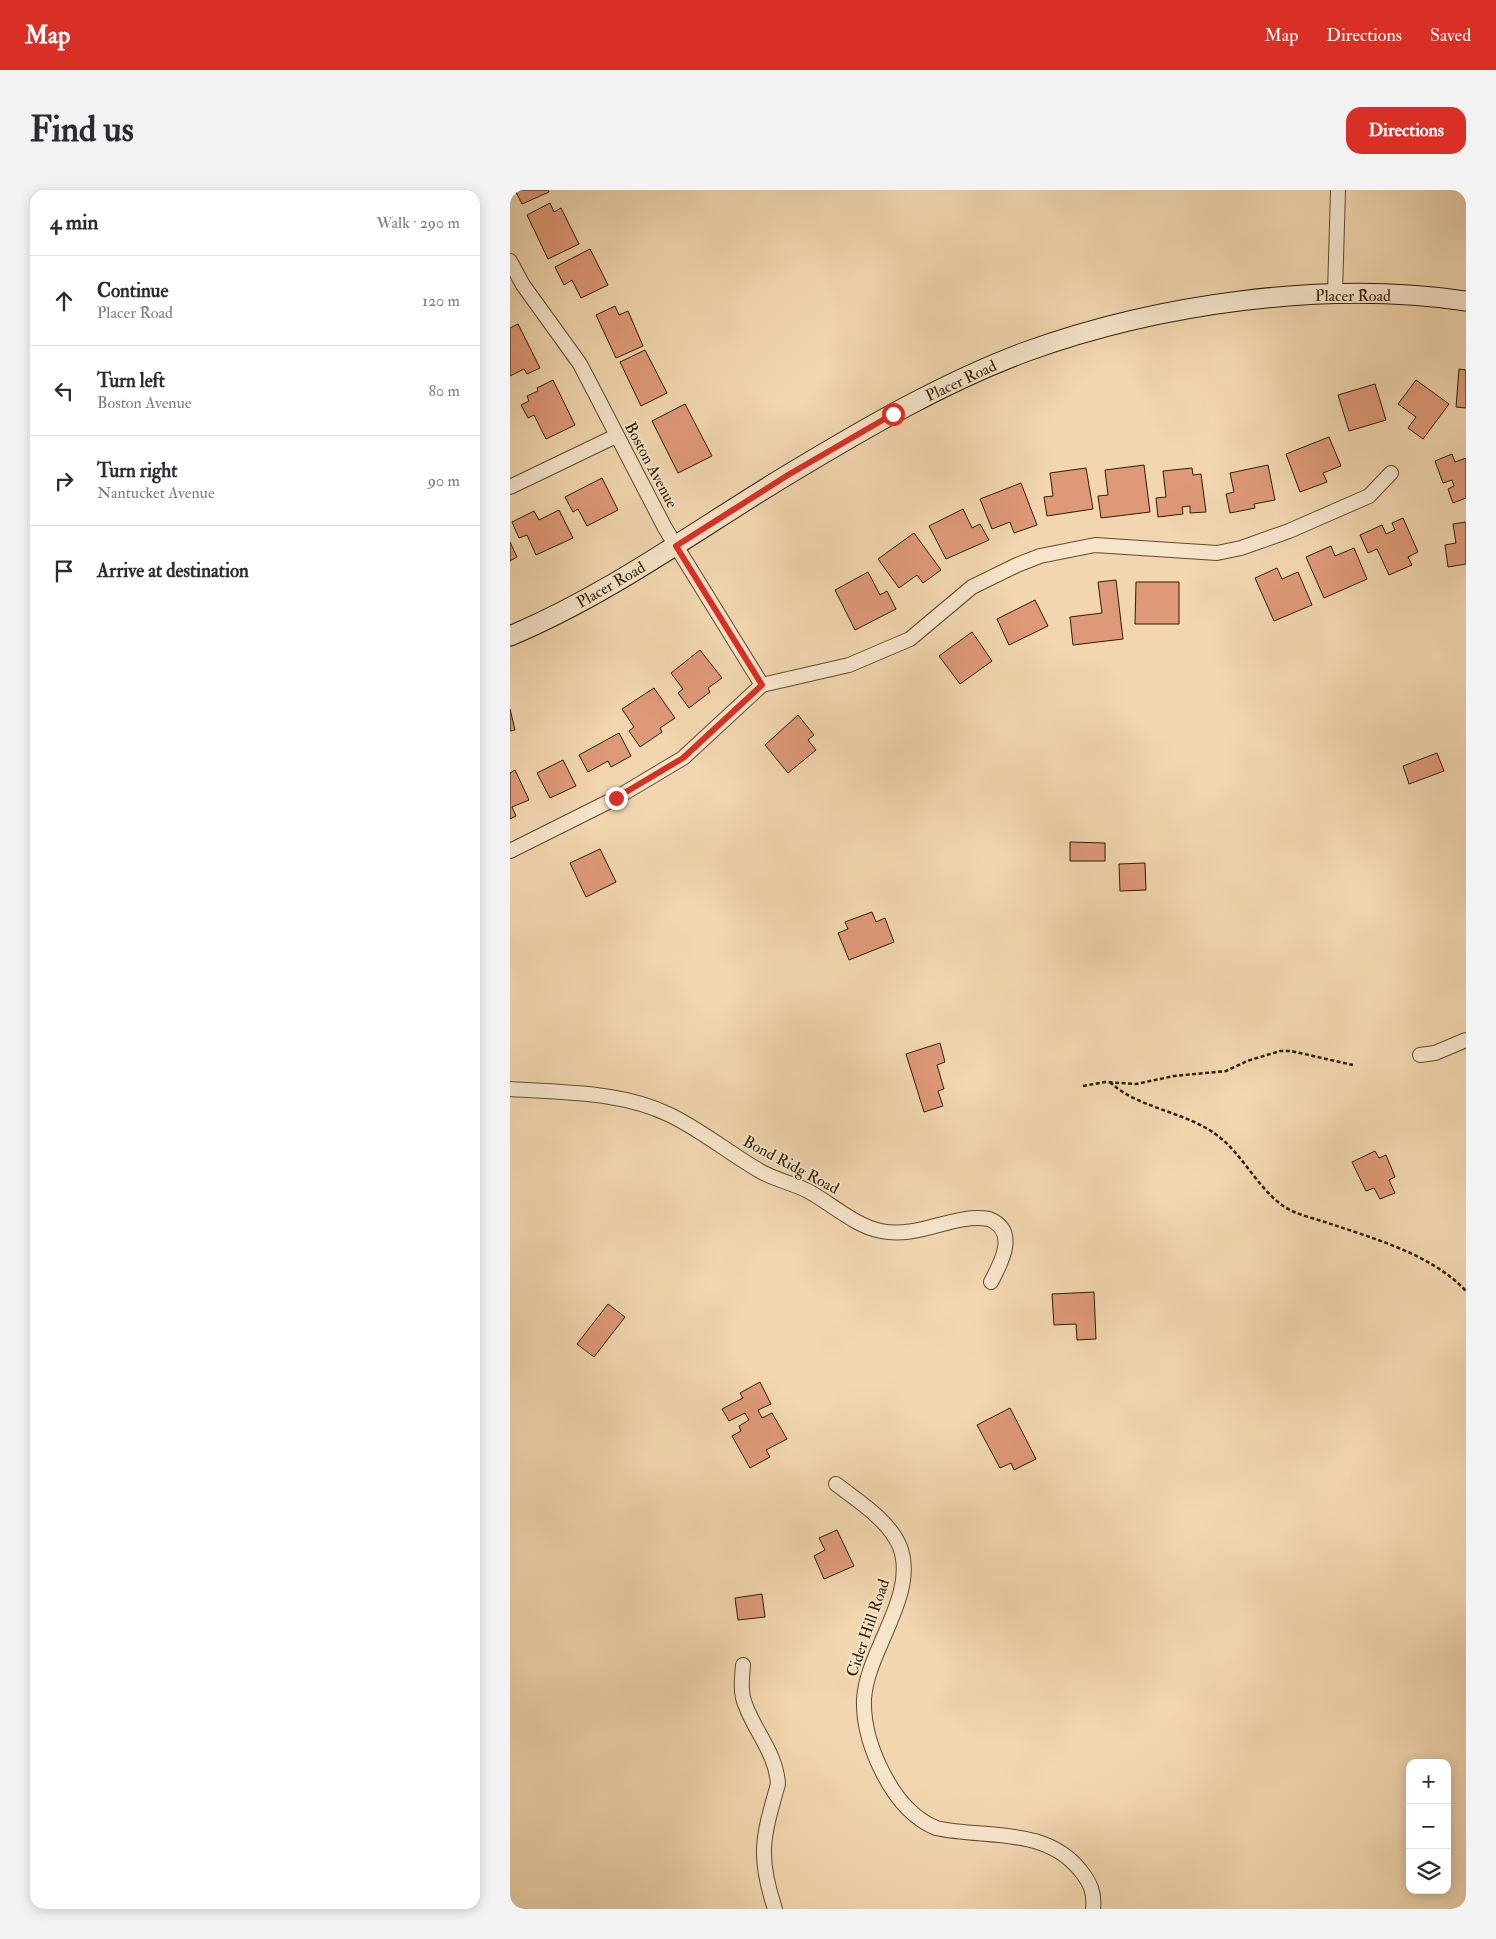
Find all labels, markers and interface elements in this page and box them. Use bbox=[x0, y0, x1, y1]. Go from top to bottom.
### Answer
text: Map bbox=[25, 20, 70, 51]
text: Map bbox=[1265, 24, 1298, 47]
text: Directions bbox=[1326, 24, 1402, 47]
text: Saved bbox=[1430, 24, 1471, 47]
button: Directions bbox=[1346, 107, 1466, 154]
text: Find us bbox=[30, 108, 134, 152]
text: 4 min bbox=[50, 209, 98, 236]
text: Walk · 290 m bbox=[377, 213, 460, 233]
text: Continue bbox=[97, 279, 168, 303]
street label: Placer Road bbox=[1315, 286, 1391, 306]
icon: ahead bbox=[50, 287, 78, 315]
text: 120 m bbox=[422, 291, 460, 311]
text: Placer Road bbox=[97, 303, 173, 323]
street label: Placer Road bbox=[922, 356, 1000, 406]
text: Turn left bbox=[97, 369, 165, 393]
icon: left bbox=[50, 377, 78, 405]
text: 80 m bbox=[429, 381, 460, 401]
text: Boston Avenue bbox=[97, 393, 191, 413]
route start bbox=[882, 403, 905, 426]
street label: Boston Avenue bbox=[620, 419, 682, 512]
text: Turn right bbox=[97, 459, 177, 483]
icon: right bbox=[50, 467, 78, 495]
text: 90 m bbox=[428, 471, 460, 491]
text: Nantucket Avenue bbox=[97, 483, 215, 503]
icon: arrive bbox=[50, 557, 78, 585]
street label: Placer Road bbox=[573, 557, 649, 613]
text: Arrive at destination bbox=[97, 559, 249, 583]
route end bbox=[605, 787, 628, 810]
street label: Bond Ridg Road bbox=[740, 1131, 843, 1199]
street label: Cider Hill Road bbox=[842, 1576, 894, 1679]
map controls bbox=[1406, 1759, 1451, 1894]
button: + bbox=[1406, 1759, 1451, 1804]
button: − bbox=[1406, 1804, 1451, 1849]
button: layers bbox=[1406, 1849, 1451, 1894]

